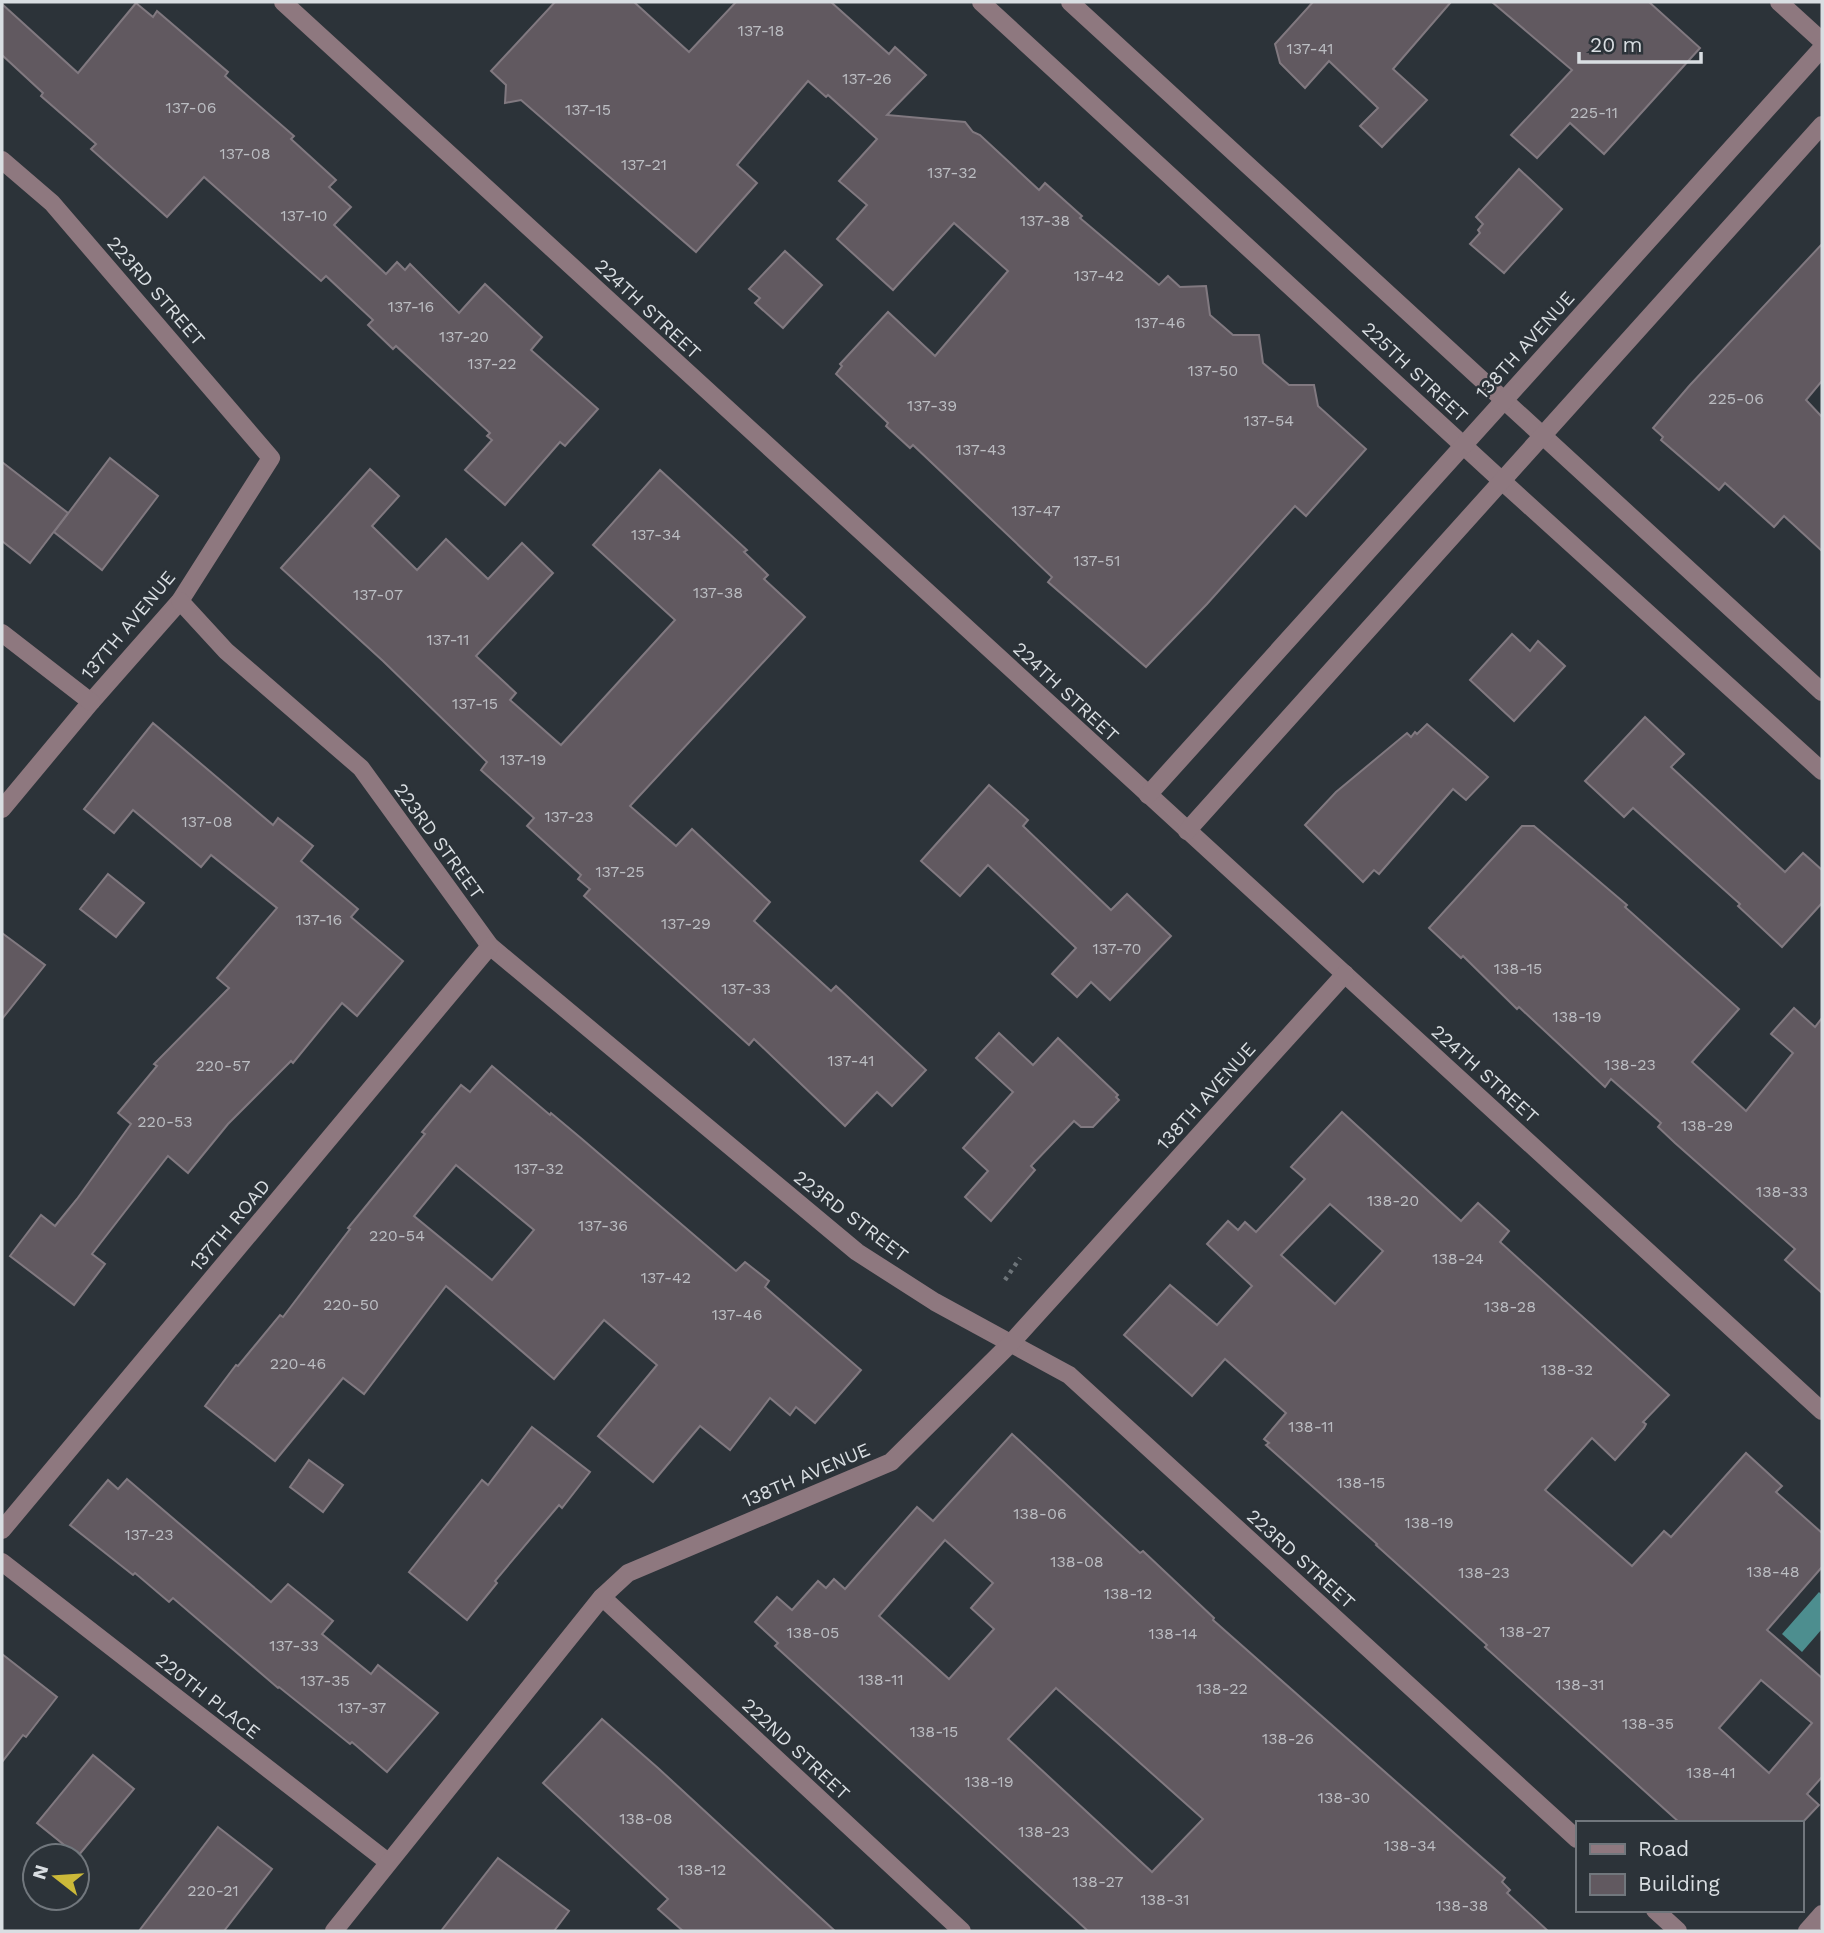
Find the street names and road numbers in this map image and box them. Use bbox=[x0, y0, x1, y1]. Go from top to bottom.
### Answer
street label: 223RD STREET bbox=[102, 232, 210, 350]
street label: 224TH STREET bbox=[590, 254, 706, 364]
street label: 138TH AVENUE bbox=[1471, 287, 1579, 403]
street label: 225TH STREET bbox=[1357, 317, 1473, 427]
street label: 137TH AVENUE bbox=[76, 566, 180, 684]
street label: 224TH STREET bbox=[1008, 637, 1124, 747]
street label: 223RD STREET bbox=[389, 779, 489, 903]
street label: 224TH STREET bbox=[1427, 1020, 1543, 1128]
street label: 138TH AVENUE bbox=[1152, 1038, 1260, 1154]
street label: 223RD STREET bbox=[789, 1165, 913, 1267]
street label: 137TH ROAD bbox=[185, 1174, 275, 1276]
street label: 138TH AVENUE bbox=[739, 1438, 873, 1512]
street label: 223RD STREET bbox=[1242, 1504, 1360, 1614]
street label: 220TH PLACE bbox=[151, 1648, 265, 1744]
street label: 222ND STREET bbox=[737, 1693, 855, 1805]

